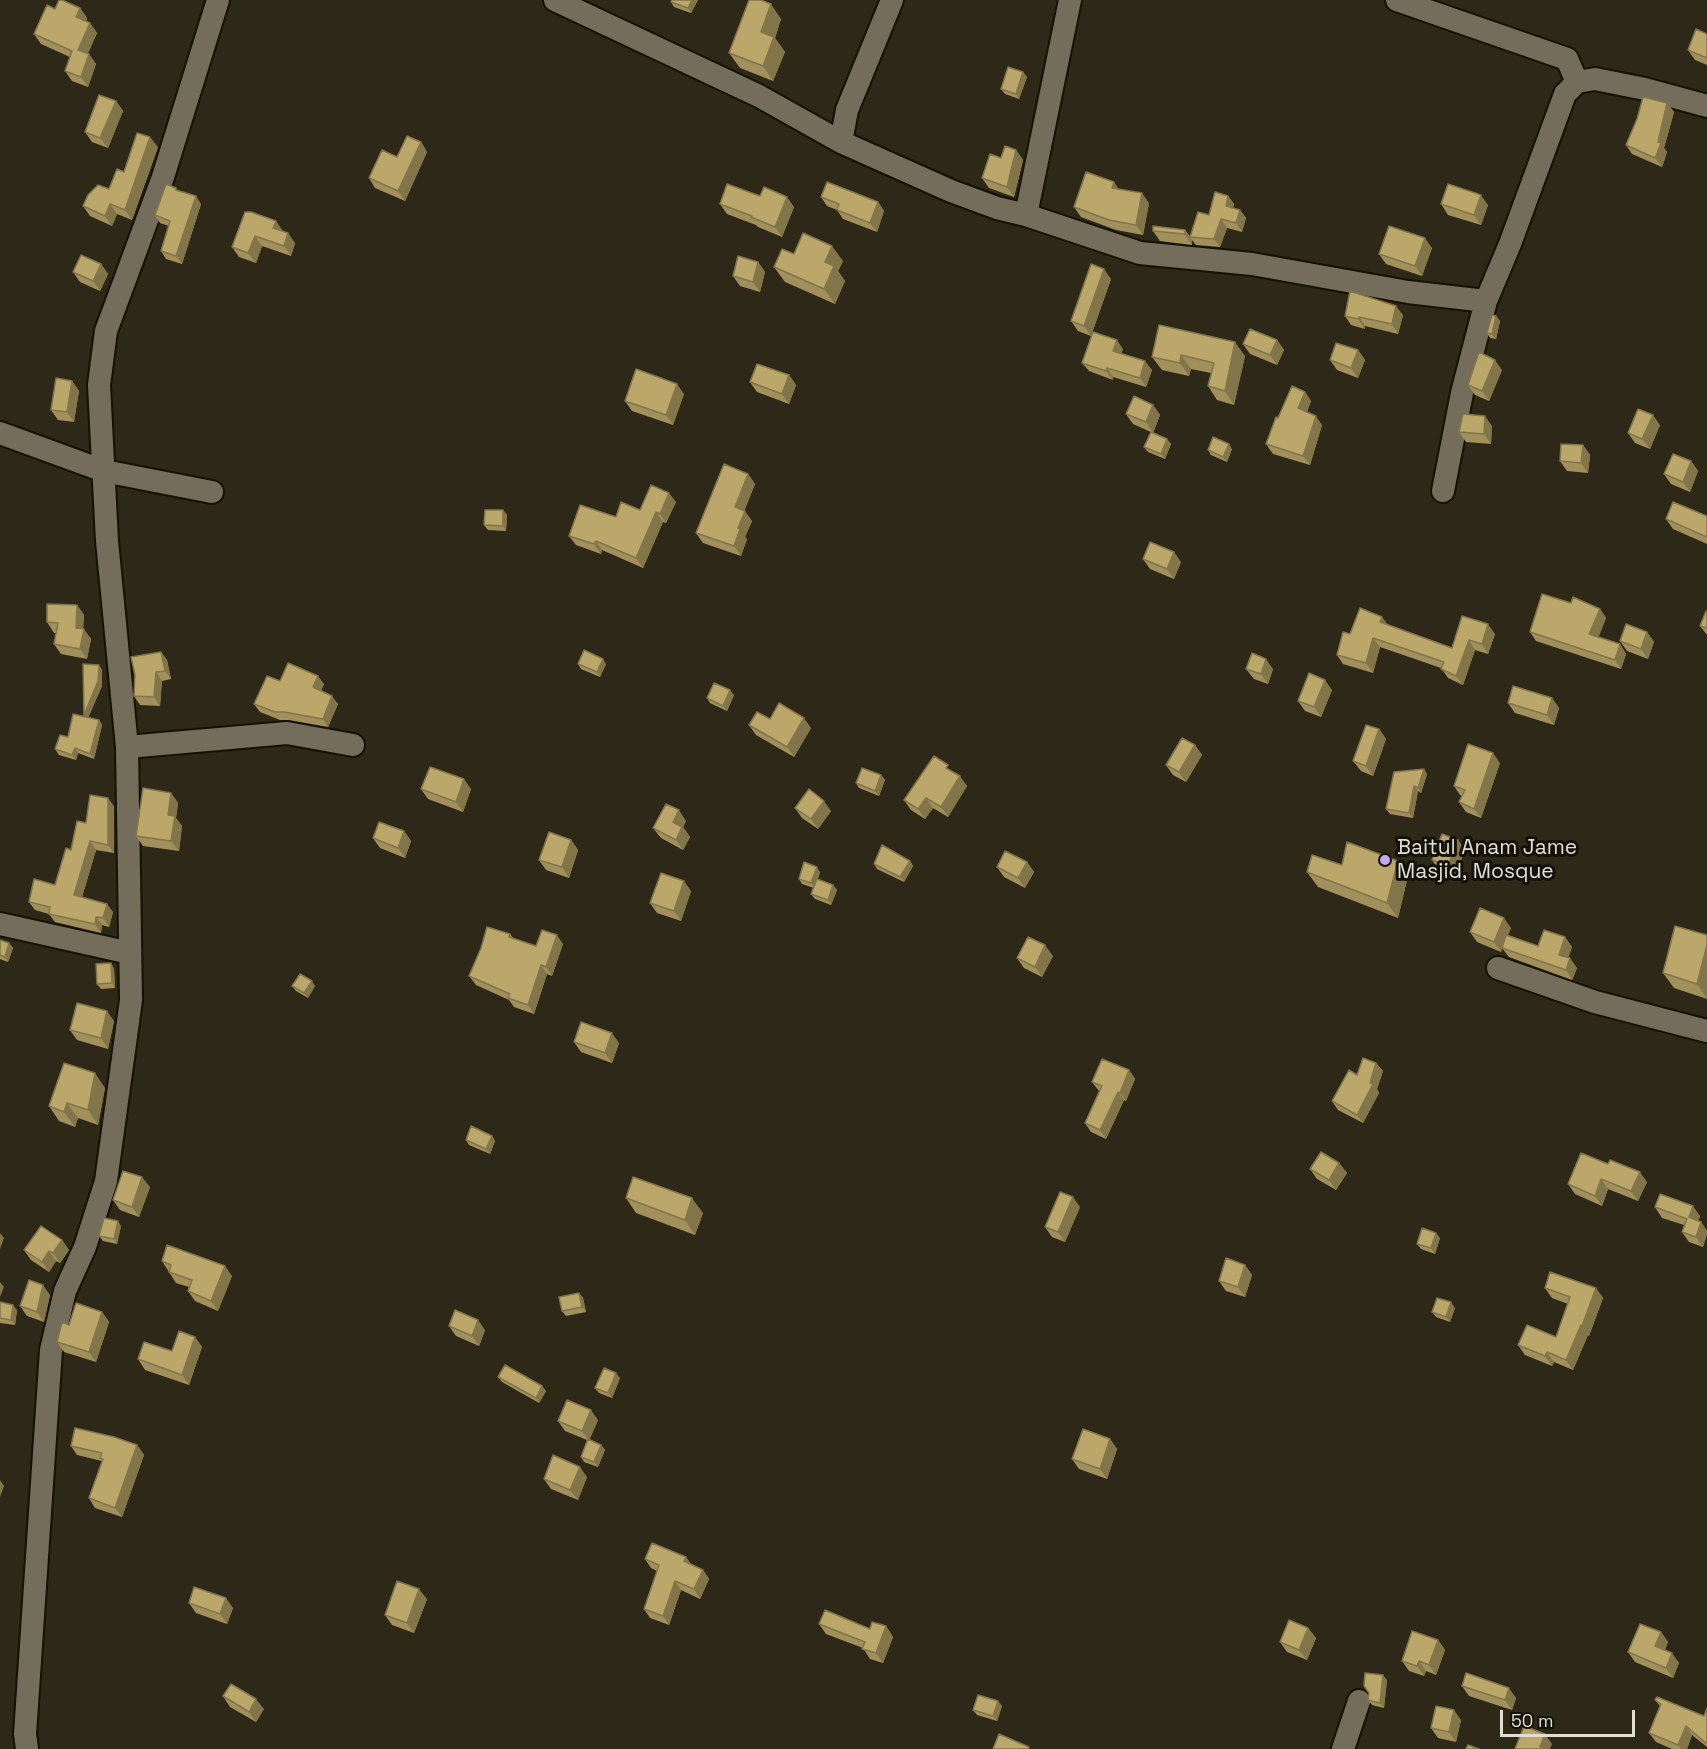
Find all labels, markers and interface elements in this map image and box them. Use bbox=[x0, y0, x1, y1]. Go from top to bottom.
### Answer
place label: Baitul Anam Jame Masjid, Mosque bbox=[1397, 835, 1577, 885]
marker: Baitul Anam Jame Masjid, Mosque bbox=[1378, 853, 1392, 867]
scale bar bbox=[1503, 1698, 1638, 1736]
text: 50 m bbox=[1511, 1709, 1553, 1732]

